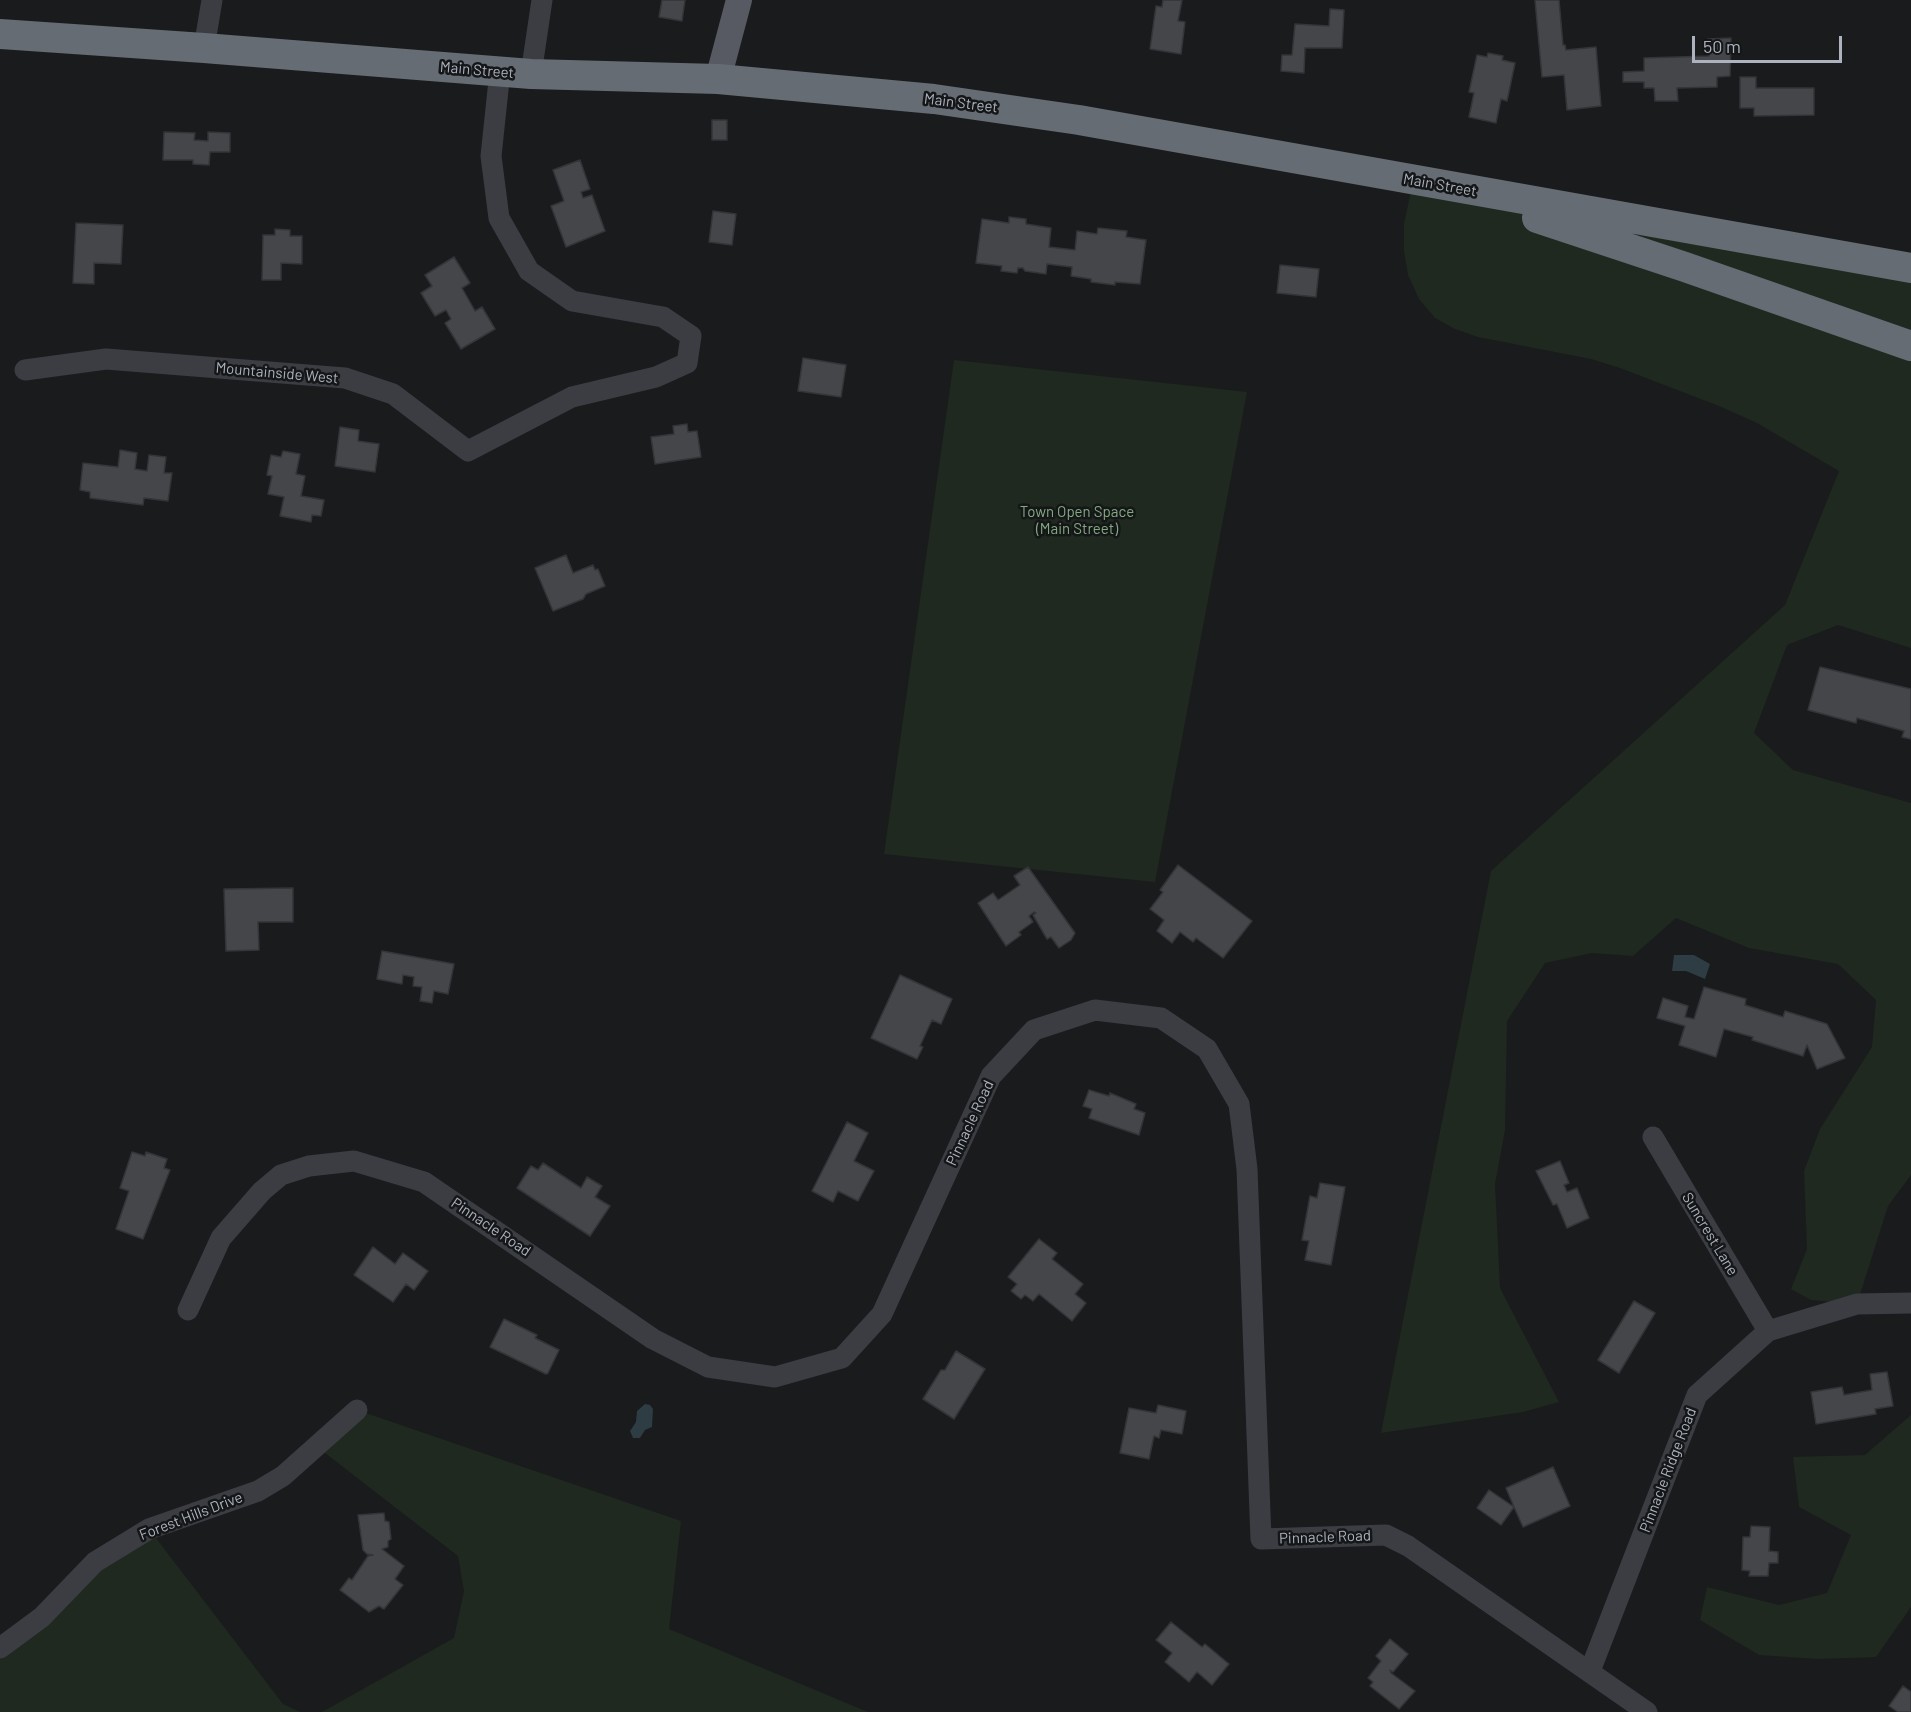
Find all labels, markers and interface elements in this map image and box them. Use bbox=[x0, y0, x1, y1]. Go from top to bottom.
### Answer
scale bar bbox=[1695, 24, 1845, 62]
text: 50 m bbox=[1703, 35, 1741, 57]
street label: Main Street bbox=[439, 58, 515, 82]
street label: Main Street bbox=[923, 90, 999, 116]
street label: Main Street bbox=[1402, 170, 1478, 200]
street label: Mountainside West bbox=[215, 359, 339, 387]
park label: Town Open Space (Main Street) bbox=[1020, 503, 1134, 538]
street label: Pinnacle Road bbox=[942, 1078, 998, 1168]
street label: Suncrest Lane bbox=[1678, 1189, 1742, 1279]
street label: Pinnacle Road bbox=[448, 1194, 534, 1260]
street label: Pinnacle Ridge Road bbox=[1636, 1405, 1700, 1535]
street label: Forest Hills Drive bbox=[137, 1488, 245, 1544]
street label: Pinnacle Road bbox=[1279, 1526, 1371, 1548]

